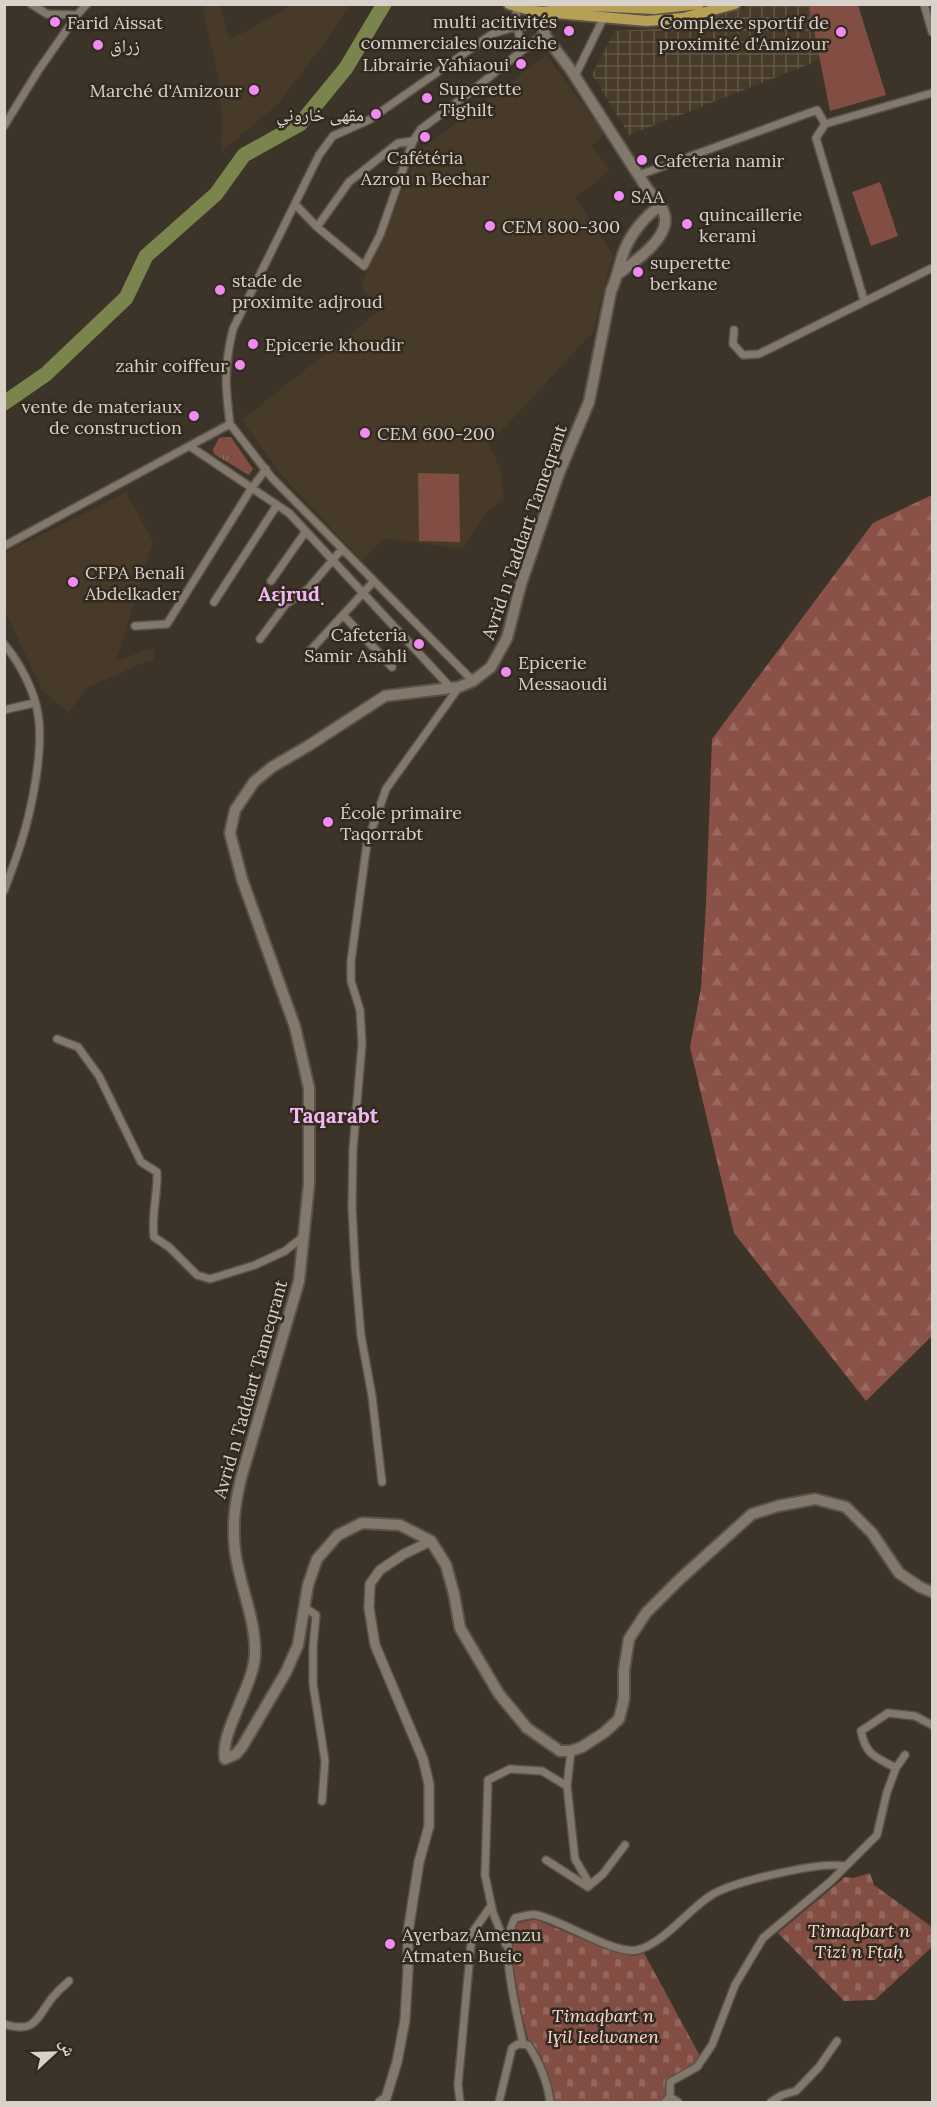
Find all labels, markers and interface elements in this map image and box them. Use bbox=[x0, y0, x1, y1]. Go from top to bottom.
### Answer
place label: multi acitivités commerciales ouzaiche bbox=[361, 10, 557, 54]
place label: Farid Aissat bbox=[67, 11, 163, 34]
place label: Complexe sportif de proximité d'Amizour bbox=[658, 11, 829, 55]
marker: Farid Aissat bbox=[48, 15, 62, 29]
marker: multi acitivités commerciales ouzaiche bbox=[562, 24, 576, 38]
marker: Complexe sportif de proximité d'Amizour bbox=[834, 25, 848, 39]
place label: زراق bbox=[110, 34, 140, 57]
marker: زراق bbox=[91, 38, 105, 52]
place label: Librairie Yahiaoui bbox=[362, 53, 509, 76]
marker: Librairie Yahiaoui bbox=[514, 57, 528, 71]
place label: Superette Tighilt bbox=[439, 77, 522, 121]
place label: Marché d'Amizour bbox=[89, 79, 242, 102]
marker: Marché d'Amizour bbox=[247, 83, 261, 97]
marker: Superette Tighilt bbox=[420, 91, 434, 105]
place label: مقهى خاروني bbox=[276, 103, 364, 129]
marker: مقهى خاروني bbox=[369, 107, 383, 121]
marker: Cafétéria Azrou n Bechar bbox=[418, 130, 432, 144]
place label: Cafétéria Azrou n Bechar bbox=[360, 146, 489, 190]
place label: Cafeteria namir bbox=[654, 149, 784, 172]
marker: Cafeteria namir bbox=[635, 153, 649, 167]
place label: SAA bbox=[631, 185, 665, 208]
marker: SAA bbox=[612, 189, 626, 203]
place label: quincaillerie kerami bbox=[699, 203, 802, 247]
place label: CEM 800-300 bbox=[502, 215, 620, 238]
marker: quincaillerie kerami bbox=[680, 217, 694, 231]
marker: CEM 800-300 bbox=[483, 219, 497, 233]
place label: superette berkane bbox=[650, 251, 731, 295]
marker: superette berkane bbox=[631, 265, 645, 279]
place label: stade de proximite adjroud bbox=[232, 269, 383, 313]
marker: stade de proximite adjroud bbox=[213, 283, 227, 297]
place label: Epicerie khoudir bbox=[265, 333, 404, 356]
marker: Epicerie khoudir bbox=[246, 337, 260, 351]
place label: zahir coiffeur bbox=[116, 354, 228, 377]
marker: zahir coiffeur bbox=[233, 358, 247, 372]
place label: vente de materiaux de construction bbox=[21, 395, 182, 439]
marker: vente de materiaux de construction bbox=[187, 409, 201, 423]
street label: Avrid n Taddart Tameqrant bbox=[476, 421, 572, 644]
place label: CEM 600-200 bbox=[377, 422, 495, 445]
marker: CEM 600-200 bbox=[358, 426, 372, 440]
place label: CFPA Benali Abdelkader bbox=[84, 561, 185, 605]
marker: CFPA Benali Abdelkader bbox=[66, 575, 80, 589]
district label: Aɛjruḍ bbox=[258, 581, 324, 606]
place label: Cafeteria Samir Asahli bbox=[304, 623, 407, 667]
marker: Cafeteria Samir Asahli bbox=[412, 637, 426, 651]
place label: Epicerie Messaoudi bbox=[518, 651, 607, 695]
marker: Epicerie Messaoudi bbox=[499, 665, 513, 679]
place label: École primaire Taqorrabt bbox=[340, 801, 462, 845]
marker: École primaire Taqorrabt bbox=[321, 815, 335, 829]
district label: Taqarabt bbox=[290, 1102, 379, 1129]
street label: Avrid n Taddart Tameqrant bbox=[208, 1277, 292, 1502]
park label: Timaqbart n Tizi n Fṭaḥ bbox=[808, 1919, 910, 1963]
place label: Aɣerbaz Amenzu Atmaten Buɛic bbox=[401, 1923, 542, 1967]
marker: Aɣerbaz Amenzu Atmaten Buɛic bbox=[383, 1937, 397, 1951]
park label: Timaqbart n Iɣil Iɛelwanen bbox=[547, 2004, 659, 2048]
north arrow bbox=[24, 2023, 84, 2083]
text: ش bbox=[55, 2036, 80, 2059]

